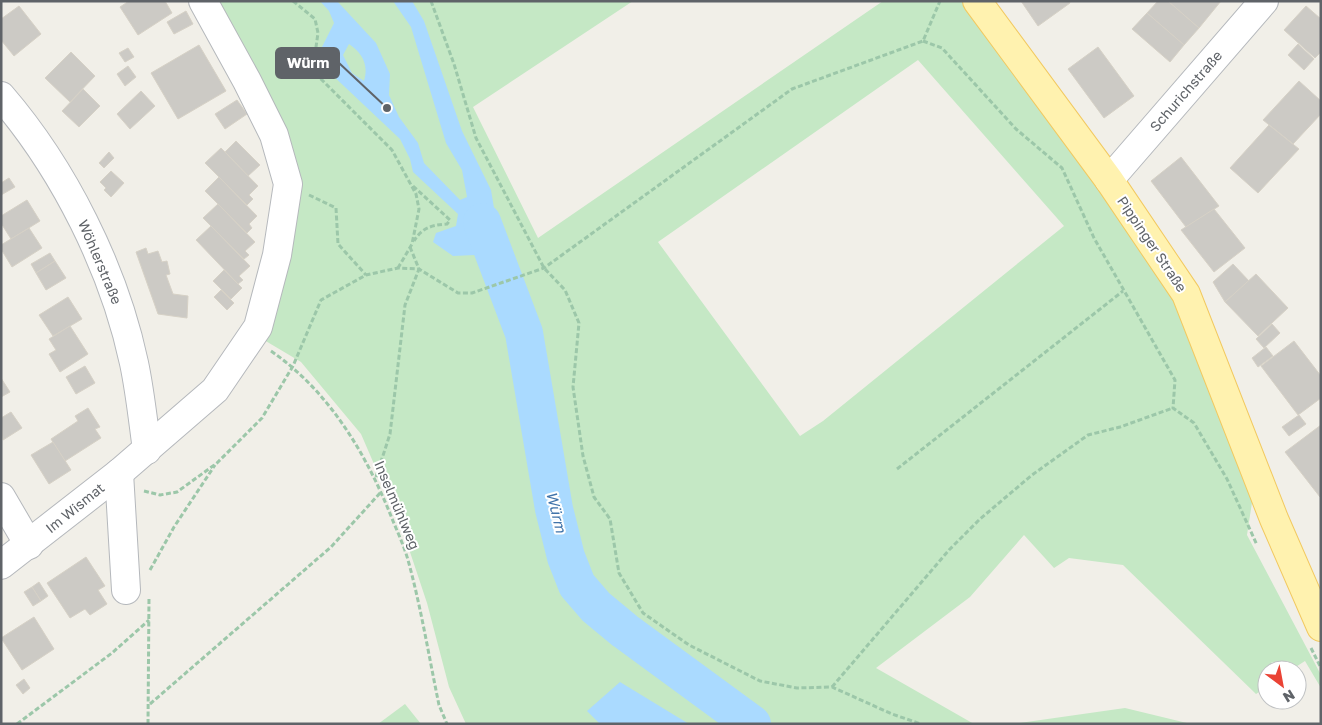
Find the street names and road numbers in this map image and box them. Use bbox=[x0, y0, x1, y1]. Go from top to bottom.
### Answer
street label: Schurichstraße bbox=[1146, 47, 1225, 135]
street label: Pippinger Straße bbox=[1114, 193, 1191, 295]
street label: Wöhlerstraße bbox=[75, 217, 126, 307]
street label: Inselmühlweg bbox=[371, 458, 424, 552]
street label: Im Wismat bbox=[42, 479, 107, 536]

